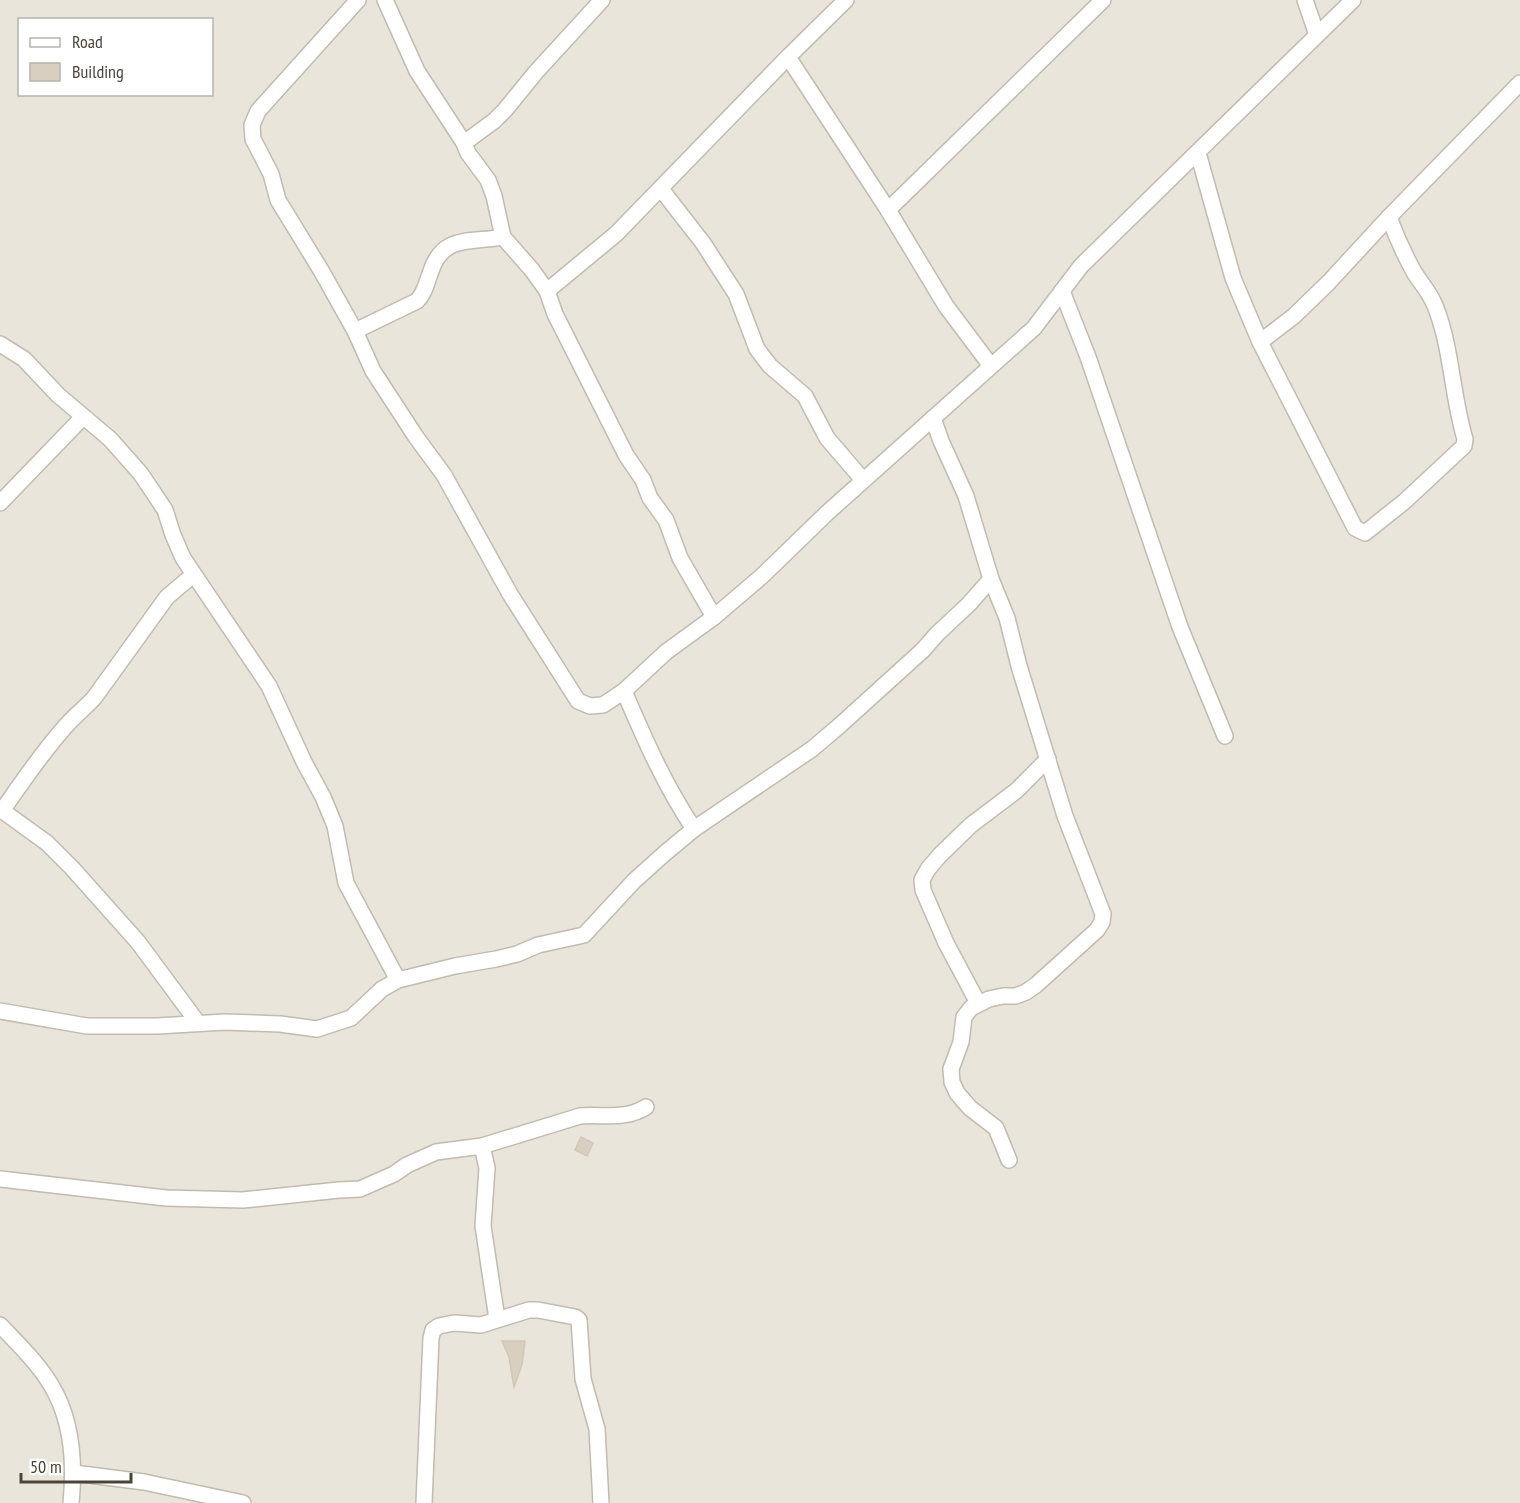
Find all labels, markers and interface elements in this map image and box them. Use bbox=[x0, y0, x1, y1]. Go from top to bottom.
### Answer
legend bbox=[18, 18, 213, 96]
text: Road bbox=[72, 30, 103, 53]
text: Building bbox=[72, 60, 124, 83]
scale bar bbox=[21, 1446, 130, 1484]
text: 50 m bbox=[30, 1455, 62, 1478]

